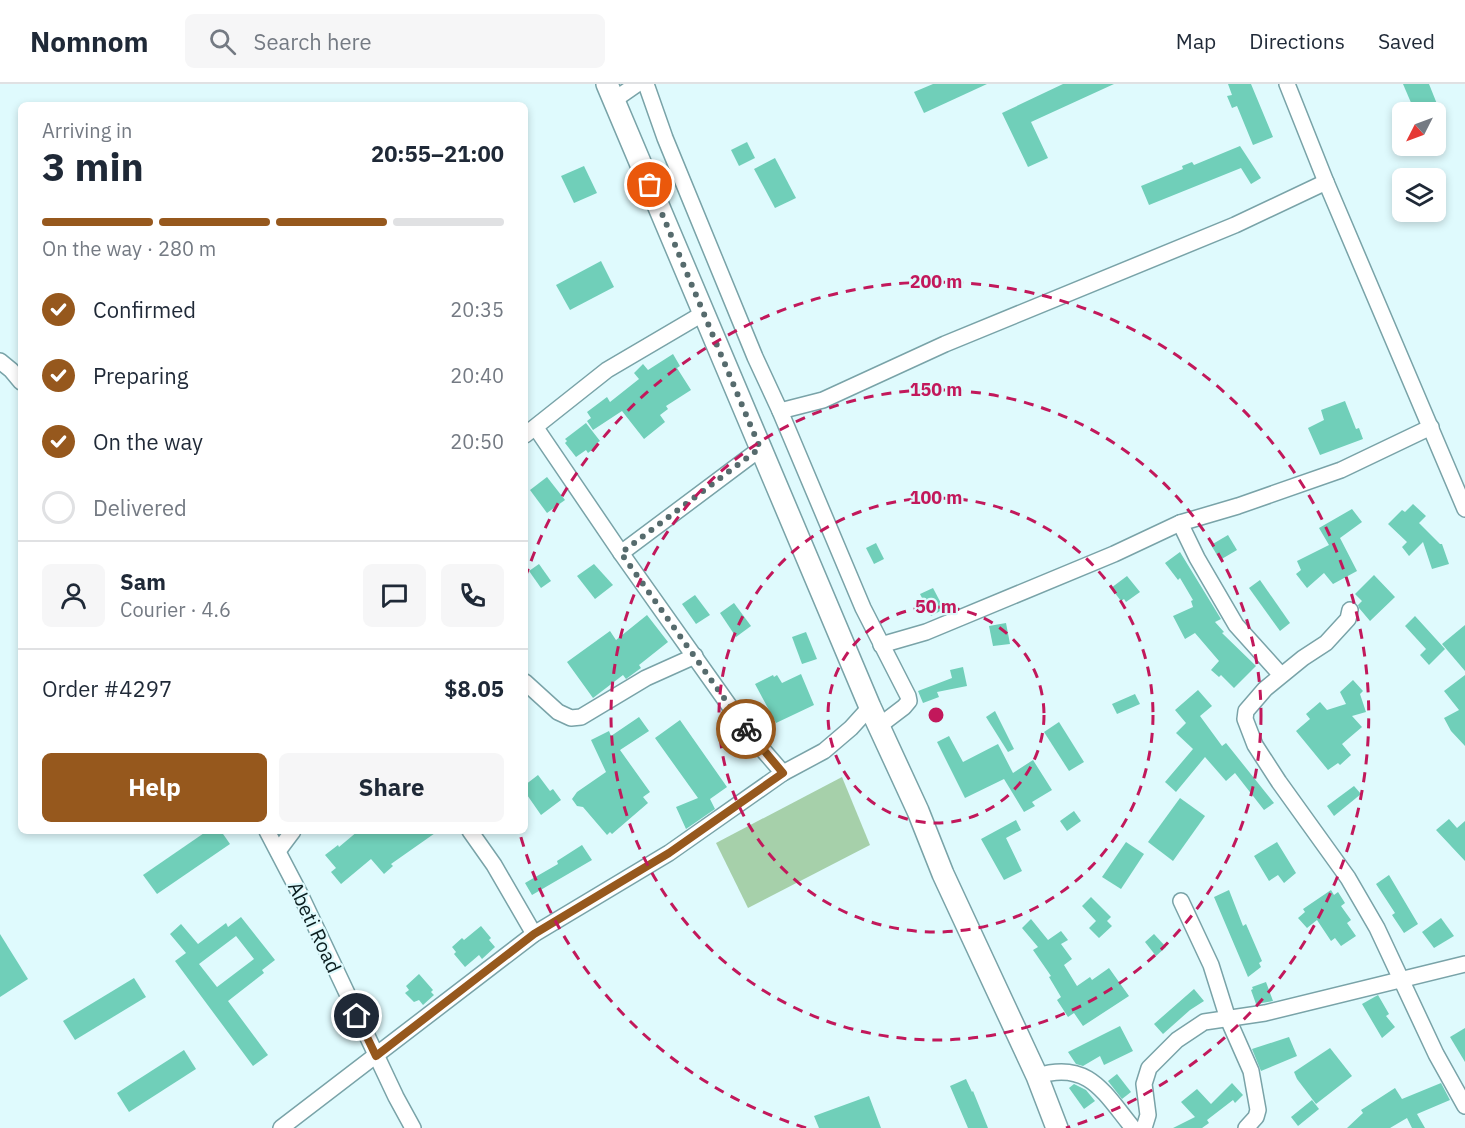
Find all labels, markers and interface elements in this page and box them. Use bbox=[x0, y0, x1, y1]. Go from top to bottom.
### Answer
search box bbox=[185, 14, 605, 68]
text: Nomnom bbox=[30, 23, 149, 60]
icon: search bbox=[206, 25, 239, 58]
text: Search here bbox=[254, 27, 372, 56]
text: Map bbox=[1176, 27, 1216, 55]
text: Directions bbox=[1249, 27, 1345, 55]
text: Saved bbox=[1378, 27, 1435, 55]
north arrow bbox=[1392, 102, 1446, 156]
map controls bbox=[1392, 102, 1446, 222]
text: Arriving in bbox=[42, 117, 132, 144]
text: 20:55–21:00 bbox=[371, 139, 504, 168]
text: 3 min bbox=[42, 141, 144, 192]
pin bbox=[624, 159, 675, 210]
icon: bag bbox=[633, 168, 666, 201]
button: layers bbox=[1392, 168, 1446, 222]
text: On the way · 280 m bbox=[42, 235, 216, 262]
text: 200 m bbox=[910, 270, 962, 293]
icon: check bbox=[42, 293, 75, 326]
text: Confirmed bbox=[93, 295, 196, 324]
text: 20:35 bbox=[450, 296, 504, 323]
icon: check bbox=[42, 359, 75, 392]
text: Preparing bbox=[93, 361, 188, 390]
text: 20:40 bbox=[450, 362, 504, 389]
text: 150 m bbox=[910, 378, 962, 401]
icon: check bbox=[42, 425, 75, 458]
text: On the way bbox=[93, 427, 203, 456]
text: 20:50 bbox=[450, 428, 504, 455]
text: 100 m bbox=[910, 486, 962, 509]
text: Delivered bbox=[93, 493, 187, 522]
button: person bbox=[42, 564, 105, 627]
button: chat bbox=[363, 564, 426, 627]
button: phone bbox=[441, 564, 504, 627]
text: Sam bbox=[120, 567, 166, 596]
text: 50 m bbox=[915, 595, 957, 618]
text: Courier · 4.6 bbox=[120, 596, 231, 623]
text: Order #4297 bbox=[42, 674, 172, 703]
text: $8.05 bbox=[444, 674, 504, 703]
courier bbox=[716, 699, 776, 759]
centre of rings bbox=[926, 705, 946, 725]
icon: bike bbox=[730, 713, 763, 746]
button: Help bbox=[42, 753, 267, 822]
button: Share bbox=[279, 753, 504, 822]
street label: Abeti Road bbox=[282, 877, 348, 977]
pin bbox=[331, 990, 382, 1041]
icon: home bbox=[340, 999, 373, 1032]

